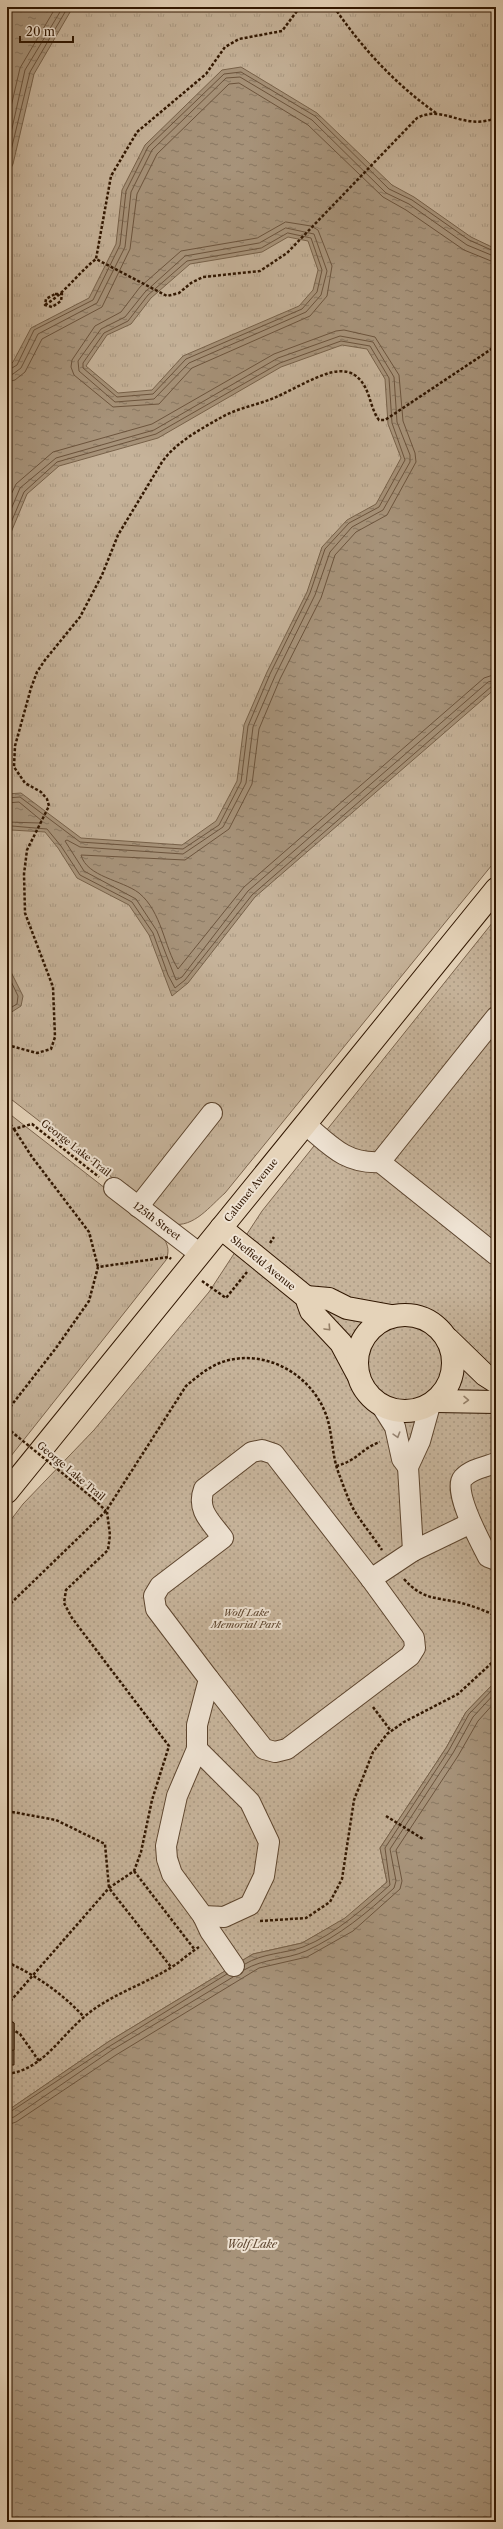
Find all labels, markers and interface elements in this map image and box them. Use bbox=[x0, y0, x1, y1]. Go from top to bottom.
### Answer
scale bar bbox=[20, 18, 73, 44]
text: 20 m bbox=[26, 24, 55, 39]
street label: George Lake Trail bbox=[39, 1117, 114, 1179]
street label: Calumet Avenue bbox=[221, 1155, 281, 1225]
street label: 125th Street bbox=[131, 1199, 184, 1243]
street label: Sheffield Avenue bbox=[228, 1233, 298, 1293]
one-way arrow bbox=[324, 1323, 331, 1331]
one-way arrow bbox=[463, 1396, 469, 1405]
one-way arrow bbox=[393, 1432, 401, 1439]
street label: George Lake Trail bbox=[34, 1439, 108, 1503]
park label: Wolf Lake Memorial Park bbox=[210, 1606, 282, 1631]
water label: Wolf Lake bbox=[227, 2237, 278, 2251]

